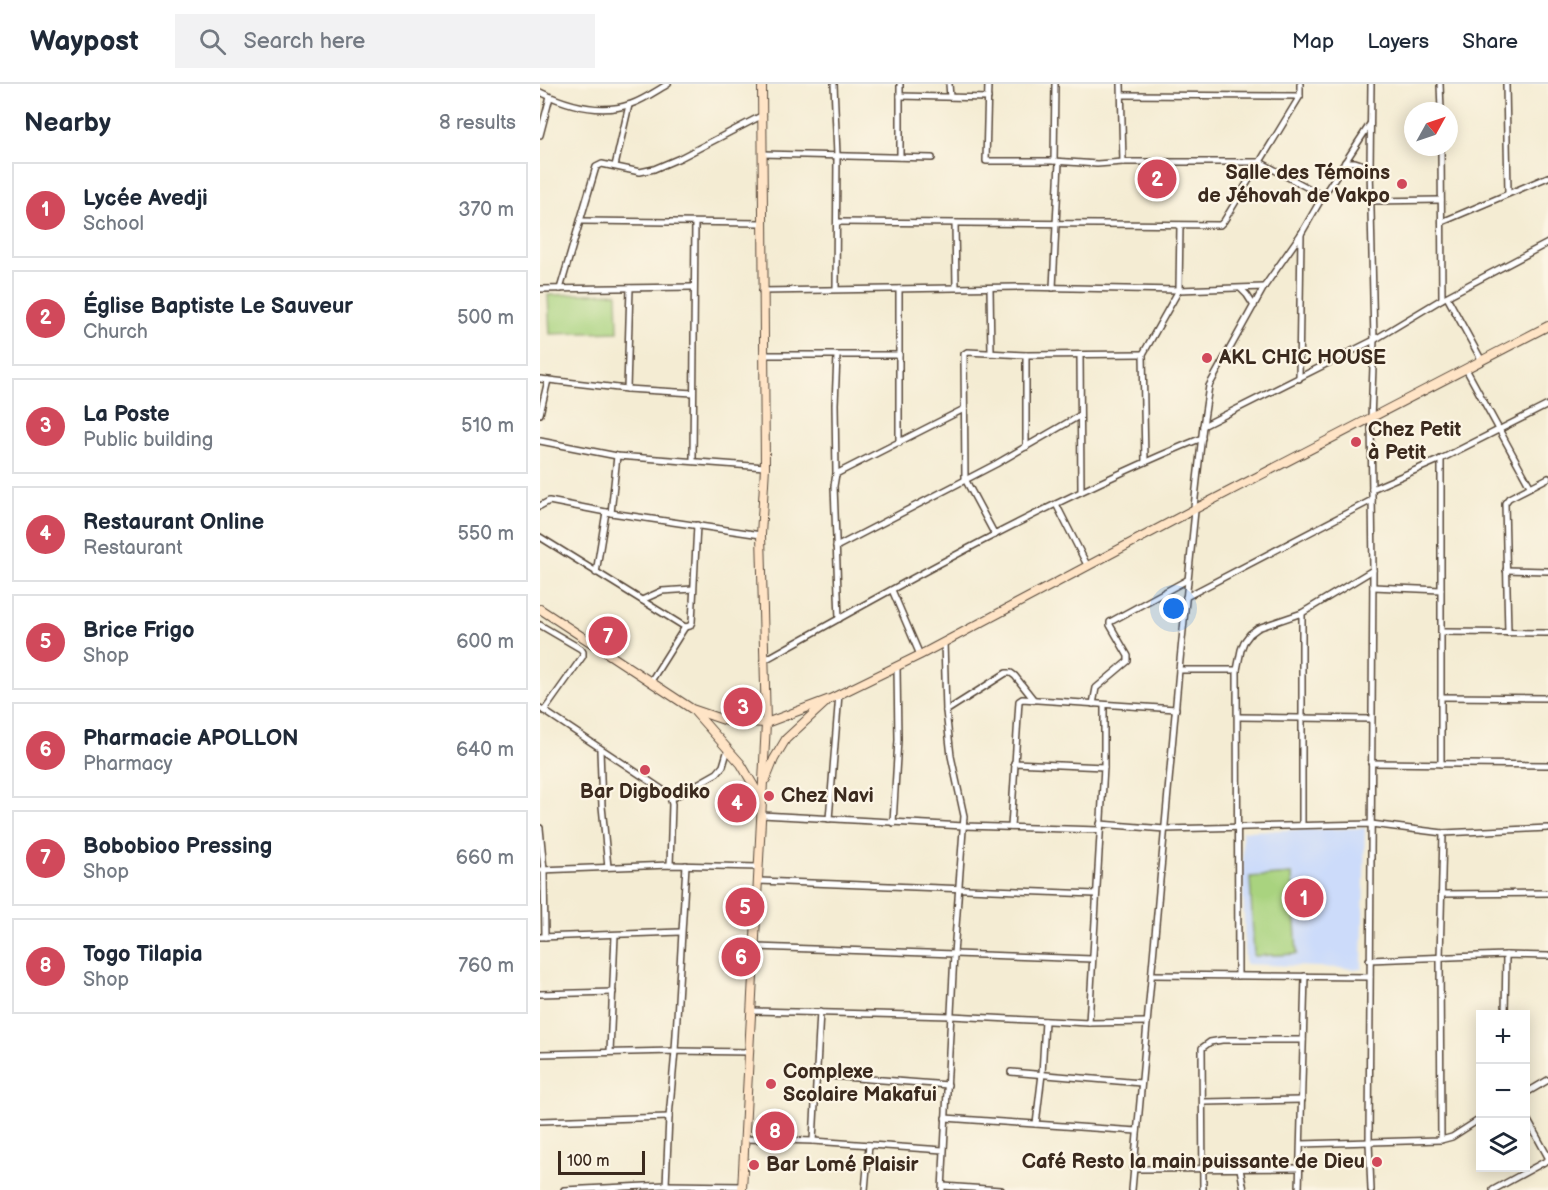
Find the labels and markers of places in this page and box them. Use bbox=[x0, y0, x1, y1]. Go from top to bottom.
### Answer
pin: 2 bbox=[1138, 156, 1176, 202]
place label: Salle des Témoins de Jéhovah de Vakpo bbox=[1197, 161, 1390, 208]
marker: Salle des Témoins de Jéhovah de Vakpo bbox=[1395, 177, 1409, 191]
place label: AKL CHIC HOUSE bbox=[1218, 346, 1386, 370]
marker: AKL CHIC HOUSE bbox=[1200, 351, 1214, 365]
place label: Chez Petit à Petit bbox=[1368, 418, 1462, 465]
marker: Chez Petit à Petit bbox=[1349, 435, 1363, 449]
pin: 7 bbox=[588, 614, 628, 658]
pin: 3 bbox=[724, 684, 762, 730]
marker: Bar Digbodiko bbox=[638, 763, 652, 777]
place label: Bar Digbodiko bbox=[580, 780, 710, 804]
pin: 4 bbox=[718, 780, 756, 826]
place label: Chez Navi bbox=[781, 784, 874, 808]
marker: Chez Navi bbox=[762, 789, 776, 803]
pin: 1 bbox=[1284, 876, 1323, 920]
pin: 5 bbox=[726, 884, 764, 930]
pin: 6 bbox=[722, 934, 760, 980]
place label: Complexe Scolaire Makafui bbox=[783, 1060, 937, 1107]
marker: Complexe Scolaire Makafui bbox=[764, 1077, 778, 1091]
pin: 8 bbox=[756, 1108, 794, 1154]
place label: Café Resto la main puissante de Dieu bbox=[1022, 1150, 1365, 1174]
place label: Bar Lomé Plaisir bbox=[766, 1153, 920, 1177]
marker: Café Resto la main puissante de Dieu bbox=[1370, 1155, 1384, 1169]
marker: Bar Lomé Plaisir bbox=[747, 1158, 761, 1172]

